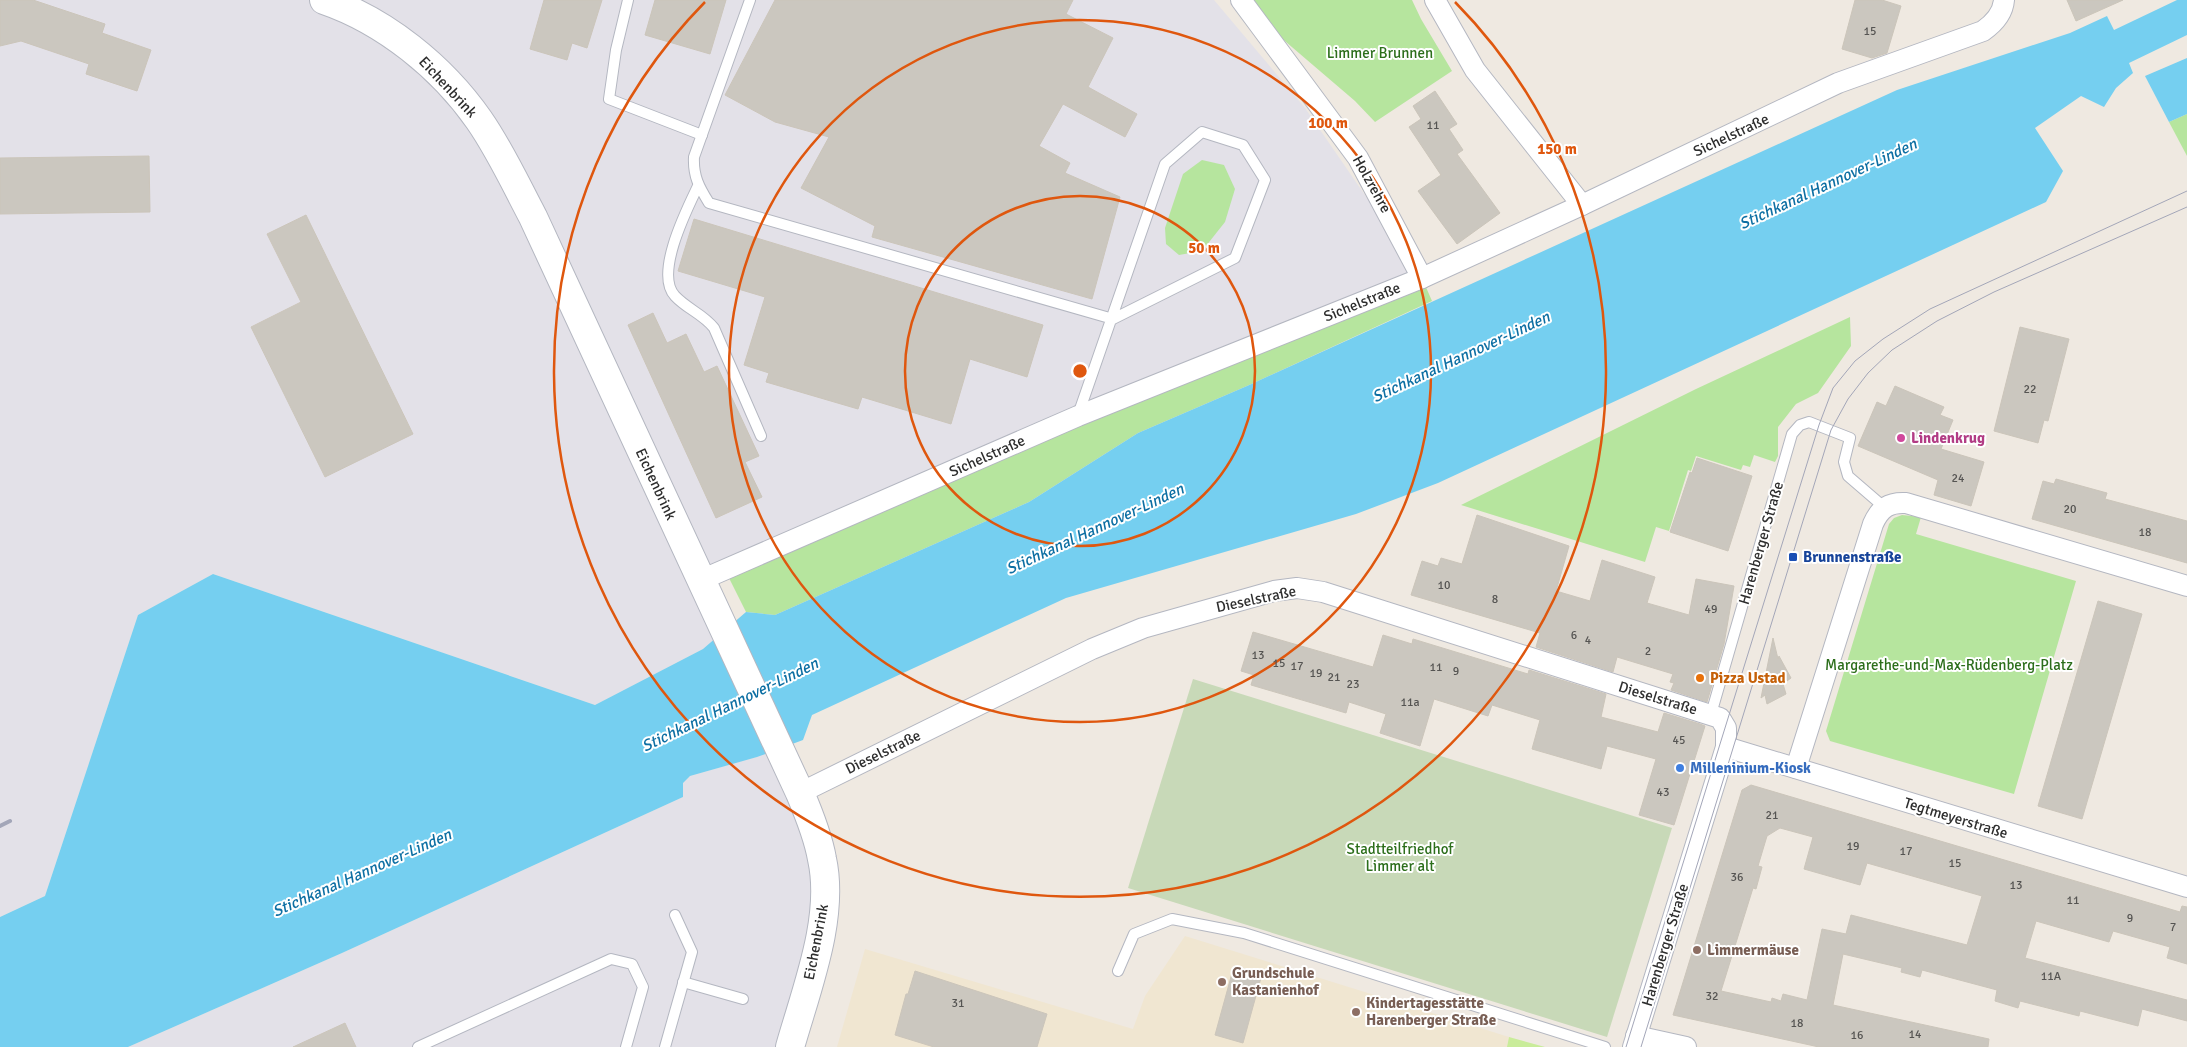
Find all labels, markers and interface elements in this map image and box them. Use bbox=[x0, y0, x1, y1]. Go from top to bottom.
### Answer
house number: 15 bbox=[1864, 24, 1876, 39]
park label: Limmer Brunnen bbox=[1327, 44, 1433, 62]
street label: Eichenbrink bbox=[415, 53, 481, 122]
street label: Sichelstraße bbox=[1690, 110, 1772, 160]
text: 100 m bbox=[1308, 114, 1348, 132]
house number: 11 bbox=[1427, 118, 1439, 133]
water label: Stichkanal Hannover-Linden bbox=[1736, 133, 1921, 234]
text: 150 m bbox=[1537, 140, 1577, 158]
street label: Holzrehre bbox=[1349, 152, 1395, 216]
text: 50 m bbox=[1188, 239, 1220, 257]
street label: Sichelstraße bbox=[1321, 278, 1403, 326]
water label: Stichkanal Hannover-Linden bbox=[1369, 306, 1554, 407]
centre of rings bbox=[1071, 362, 1089, 380]
house number: 22 bbox=[2024, 382, 2036, 397]
place label: Lindenkrug bbox=[1911, 429, 1985, 447]
street label: Sichelstraße bbox=[946, 431, 1028, 481]
marker: Lindenkrug bbox=[1895, 432, 1907, 444]
street label: Eichenbrink bbox=[632, 445, 681, 523]
house number: 24 bbox=[1952, 471, 1965, 486]
water label: Stichkanal Hannover-Linden bbox=[1003, 478, 1188, 579]
street label: Harenberger Straße bbox=[1735, 479, 1787, 607]
house number: 20 bbox=[2064, 502, 2076, 517]
house number: 18 bbox=[2139, 525, 2151, 540]
place label: Brunnenstraße bbox=[1803, 548, 1901, 566]
marker: Brunnenstraße bbox=[1787, 551, 1799, 563]
house number: 10 bbox=[1438, 578, 1450, 593]
street label: Dieselstraße bbox=[1214, 582, 1298, 616]
house number: 8 bbox=[1492, 592, 1498, 607]
house number: 49 bbox=[1705, 602, 1717, 617]
house number: 6 bbox=[1571, 628, 1577, 643]
house number: 4 bbox=[1585, 633, 1592, 648]
house number: 2 bbox=[1645, 644, 1651, 659]
house number: 13 bbox=[1252, 648, 1264, 663]
water label: Stichkanal Hannover-Linden bbox=[639, 653, 823, 756]
house number: 15 bbox=[1273, 656, 1285, 671]
park label: Margarethe-und-Max-Rüdenberg-Platz bbox=[1825, 656, 2073, 674]
house number: 17 bbox=[1291, 659, 1303, 674]
house number: 11 bbox=[1430, 660, 1442, 675]
house number: 9 bbox=[1453, 664, 1459, 679]
house number: 19 bbox=[1310, 666, 1322, 681]
place label: Pizza Ustad bbox=[1710, 669, 1786, 687]
house number: 21 bbox=[1328, 670, 1340, 685]
marker: Pizza Ustad bbox=[1694, 672, 1706, 684]
house number: 23 bbox=[1347, 677, 1359, 692]
street label: Dieselstraße bbox=[1616, 677, 1700, 719]
house number: 11a bbox=[1400, 695, 1420, 710]
street label: Dieselstraße bbox=[842, 726, 924, 778]
house number: 45 bbox=[1673, 733, 1685, 748]
place label: Milleninium-Kiosk bbox=[1690, 759, 1811, 777]
marker: Milleninium-Kiosk bbox=[1674, 762, 1686, 774]
house number: 43 bbox=[1657, 785, 1669, 800]
street label: Tegtmeyerstraße bbox=[1902, 794, 2010, 842]
house number: 21 bbox=[1766, 808, 1778, 823]
water label: Stichkanal Hannover-Linden bbox=[269, 824, 456, 922]
house number: 19 bbox=[1847, 839, 1859, 854]
park label: Stadtteilfriedhof Limmer alt bbox=[1347, 840, 1454, 875]
house number: 17 bbox=[1900, 844, 1912, 859]
house number: 15 bbox=[1949, 856, 1961, 871]
house number: 36 bbox=[1731, 870, 1743, 885]
house number: 13 bbox=[2010, 878, 2022, 893]
street label: Harenberger Straße bbox=[1638, 882, 1692, 1008]
house number: 11 bbox=[2067, 893, 2079, 908]
street label: Eichenbrink bbox=[800, 902, 832, 981]
house number: 9 bbox=[2127, 911, 2133, 926]
house number: 7 bbox=[2170, 920, 2176, 935]
place label: Limmermäuse bbox=[1707, 941, 1799, 959]
marker: Limmermäuse bbox=[1691, 944, 1703, 956]
place label: Grundschule Kastanienhof bbox=[1232, 964, 1320, 999]
house number: 11A bbox=[2041, 969, 2062, 984]
marker: Grundschule Kastanienhof bbox=[1216, 976, 1228, 988]
house number: 32 bbox=[1706, 989, 1718, 1004]
place label: Kindertagesstätte Harenberger Straße bbox=[1366, 994, 1496, 1029]
house number: 31 bbox=[952, 996, 964, 1011]
marker: Kindertagesstätte Harenberger Straße bbox=[1350, 1006, 1362, 1018]
house number: 18 bbox=[1791, 1016, 1803, 1031]
house number: 14 bbox=[1909, 1027, 1922, 1042]
house number: 16 bbox=[1851, 1028, 1863, 1043]

